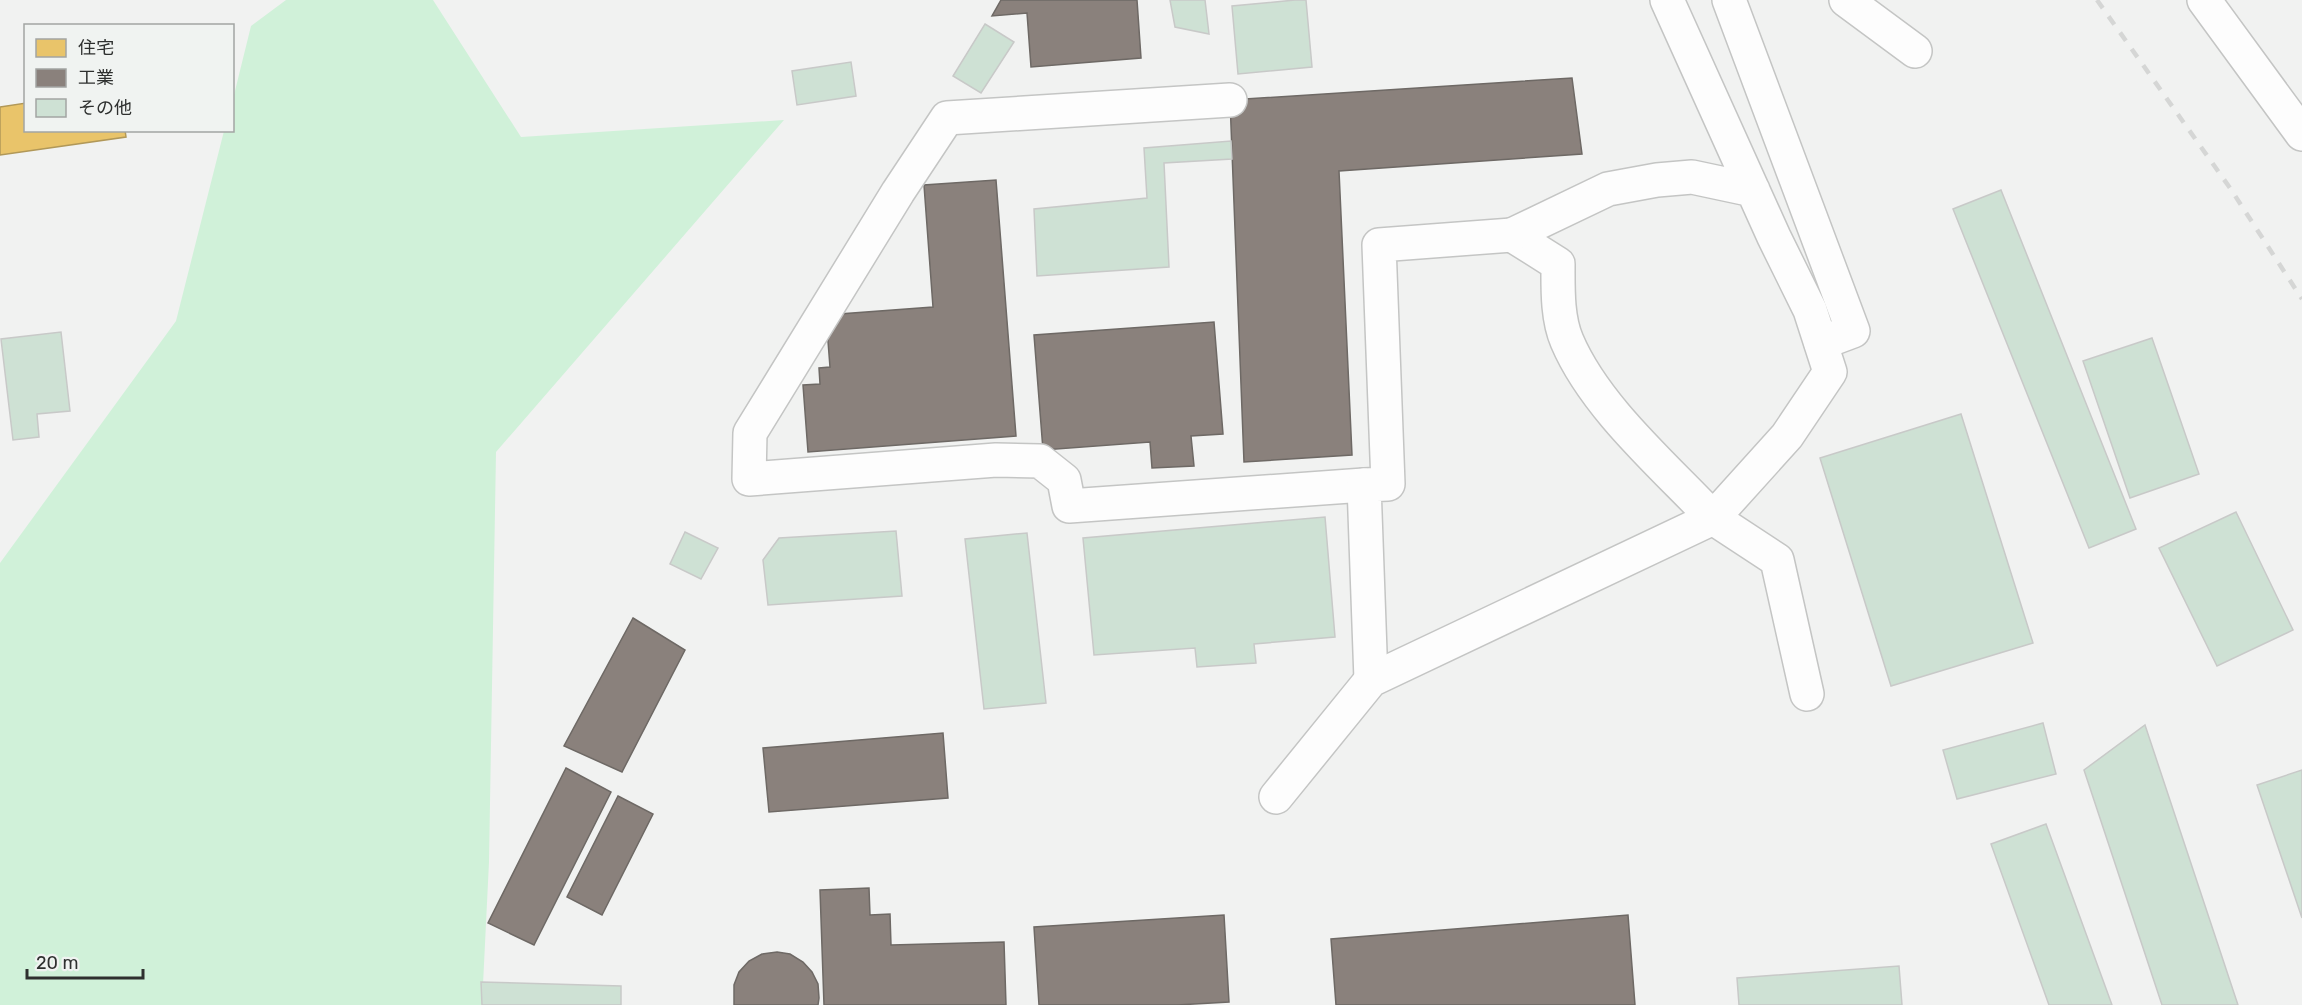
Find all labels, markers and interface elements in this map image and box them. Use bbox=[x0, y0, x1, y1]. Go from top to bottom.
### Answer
legend bbox=[24, 24, 234, 132]
text: 住宅 bbox=[78, 37, 114, 59]
text: 工業 bbox=[78, 67, 114, 89]
text: その他 bbox=[78, 97, 132, 119]
scale bar bbox=[27, 942, 142, 980]
text: 20 m bbox=[36, 952, 78, 974]

